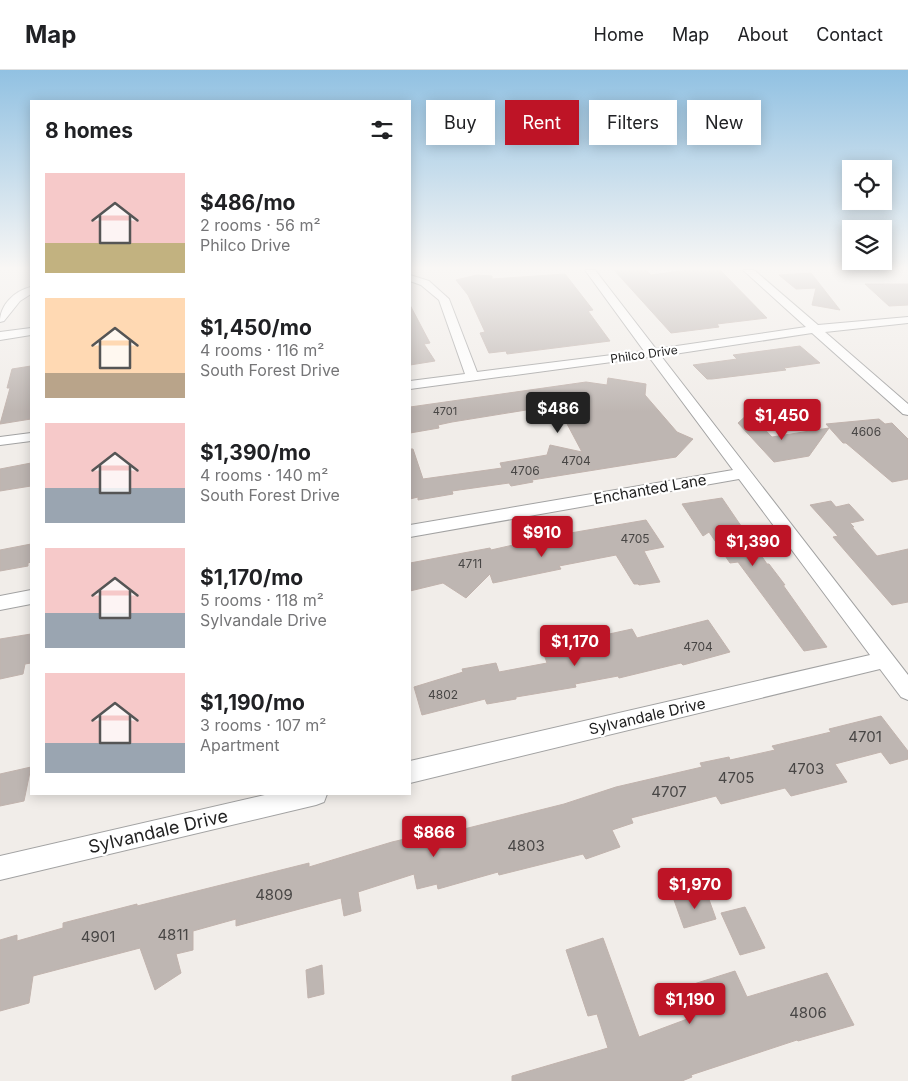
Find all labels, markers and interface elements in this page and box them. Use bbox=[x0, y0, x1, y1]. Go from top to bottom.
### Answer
text: Map bbox=[25, 20, 76, 49]
text: Home bbox=[594, 24, 644, 45]
text: Map bbox=[672, 24, 709, 45]
text: About bbox=[737, 24, 788, 45]
text: Contact bbox=[816, 24, 883, 45]
chip: Buy bbox=[426, 100, 495, 145]
chip: Rent bbox=[505, 100, 579, 145]
chip: Filters bbox=[589, 100, 677, 145]
chip: New bbox=[687, 100, 761, 145]
icon: filters bbox=[368, 116, 396, 144]
text: 8 homes bbox=[45, 118, 133, 143]
map controls bbox=[842, 160, 892, 270]
button: locate bbox=[842, 160, 892, 210]
text: $486/mo bbox=[200, 190, 295, 215]
icon: home bbox=[85, 193, 145, 253]
text: 2 rooms · 56 m² bbox=[200, 215, 321, 235]
button: layers bbox=[842, 220, 892, 270]
text: Philco Drive bbox=[200, 235, 290, 255]
text: $1,450/mo bbox=[200, 315, 312, 340]
icon: home bbox=[85, 318, 145, 378]
text: 4 rooms · 116 m² bbox=[200, 340, 324, 360]
street label: Philco Drive bbox=[609, 342, 679, 366]
text: South Forest Drive bbox=[200, 360, 340, 380]
pin: $486 bbox=[528, 392, 588, 434]
text: $486 bbox=[537, 398, 579, 418]
pin: $1,450 bbox=[741, 398, 823, 441]
house number: 4701 bbox=[433, 404, 457, 418]
text: $1,450 bbox=[755, 405, 809, 425]
house number: 4606 bbox=[851, 424, 881, 439]
text: $1,390/mo bbox=[200, 440, 311, 465]
icon: home bbox=[85, 443, 145, 503]
house number: 4704 bbox=[561, 453, 591, 468]
house number: 4706 bbox=[510, 463, 540, 478]
text: 4 rooms · 140 m² bbox=[200, 465, 328, 485]
street label: Enchanted Lane bbox=[592, 470, 708, 508]
text: South Forest Drive bbox=[200, 485, 340, 505]
pin: $910 bbox=[512, 516, 572, 558]
text: $910 bbox=[523, 522, 561, 542]
pin: $1,390 bbox=[712, 524, 794, 567]
house number: 4705 bbox=[620, 531, 650, 546]
text: $1,390 bbox=[726, 531, 780, 551]
house number: 4711 bbox=[458, 556, 482, 571]
text: $1,170/mo bbox=[200, 565, 303, 590]
icon: home bbox=[85, 568, 145, 628]
text: 5 rooms · 118 m² bbox=[200, 590, 324, 610]
text: Sylvandale Drive bbox=[200, 610, 327, 630]
pin: $1,170 bbox=[534, 624, 616, 667]
text: $1,170 bbox=[551, 631, 599, 651]
house number: 4704 bbox=[683, 639, 713, 654]
house number: 4802 bbox=[428, 687, 458, 702]
text: $1,190/mo bbox=[200, 690, 305, 715]
icon: home bbox=[85, 693, 145, 753]
street label: Sylvandale Drive bbox=[587, 693, 707, 739]
text: 3 rooms · 107 m² bbox=[200, 715, 326, 735]
house number: 4701 bbox=[848, 727, 882, 746]
text: Apartment bbox=[200, 735, 280, 755]
house number: 4703 bbox=[788, 759, 824, 778]
house number: 4705 bbox=[718, 768, 754, 787]
house number: 4707 bbox=[651, 782, 687, 801]
street label: Sylvandale Drive bbox=[86, 805, 230, 857]
pin: $866 bbox=[404, 816, 464, 858]
text: $866 bbox=[413, 822, 455, 842]
house number: 4803 bbox=[507, 836, 545, 855]
pin: $1,970 bbox=[654, 868, 736, 910]
text: $1,970 bbox=[669, 874, 721, 894]
house number: 4809 bbox=[255, 885, 293, 904]
house number: 4811 bbox=[157, 925, 189, 944]
house number: 4901 bbox=[81, 927, 115, 946]
pin: $1,190 bbox=[649, 982, 731, 1025]
text: $1,190 bbox=[665, 989, 715, 1009]
house number: 4806 bbox=[789, 1003, 827, 1022]

